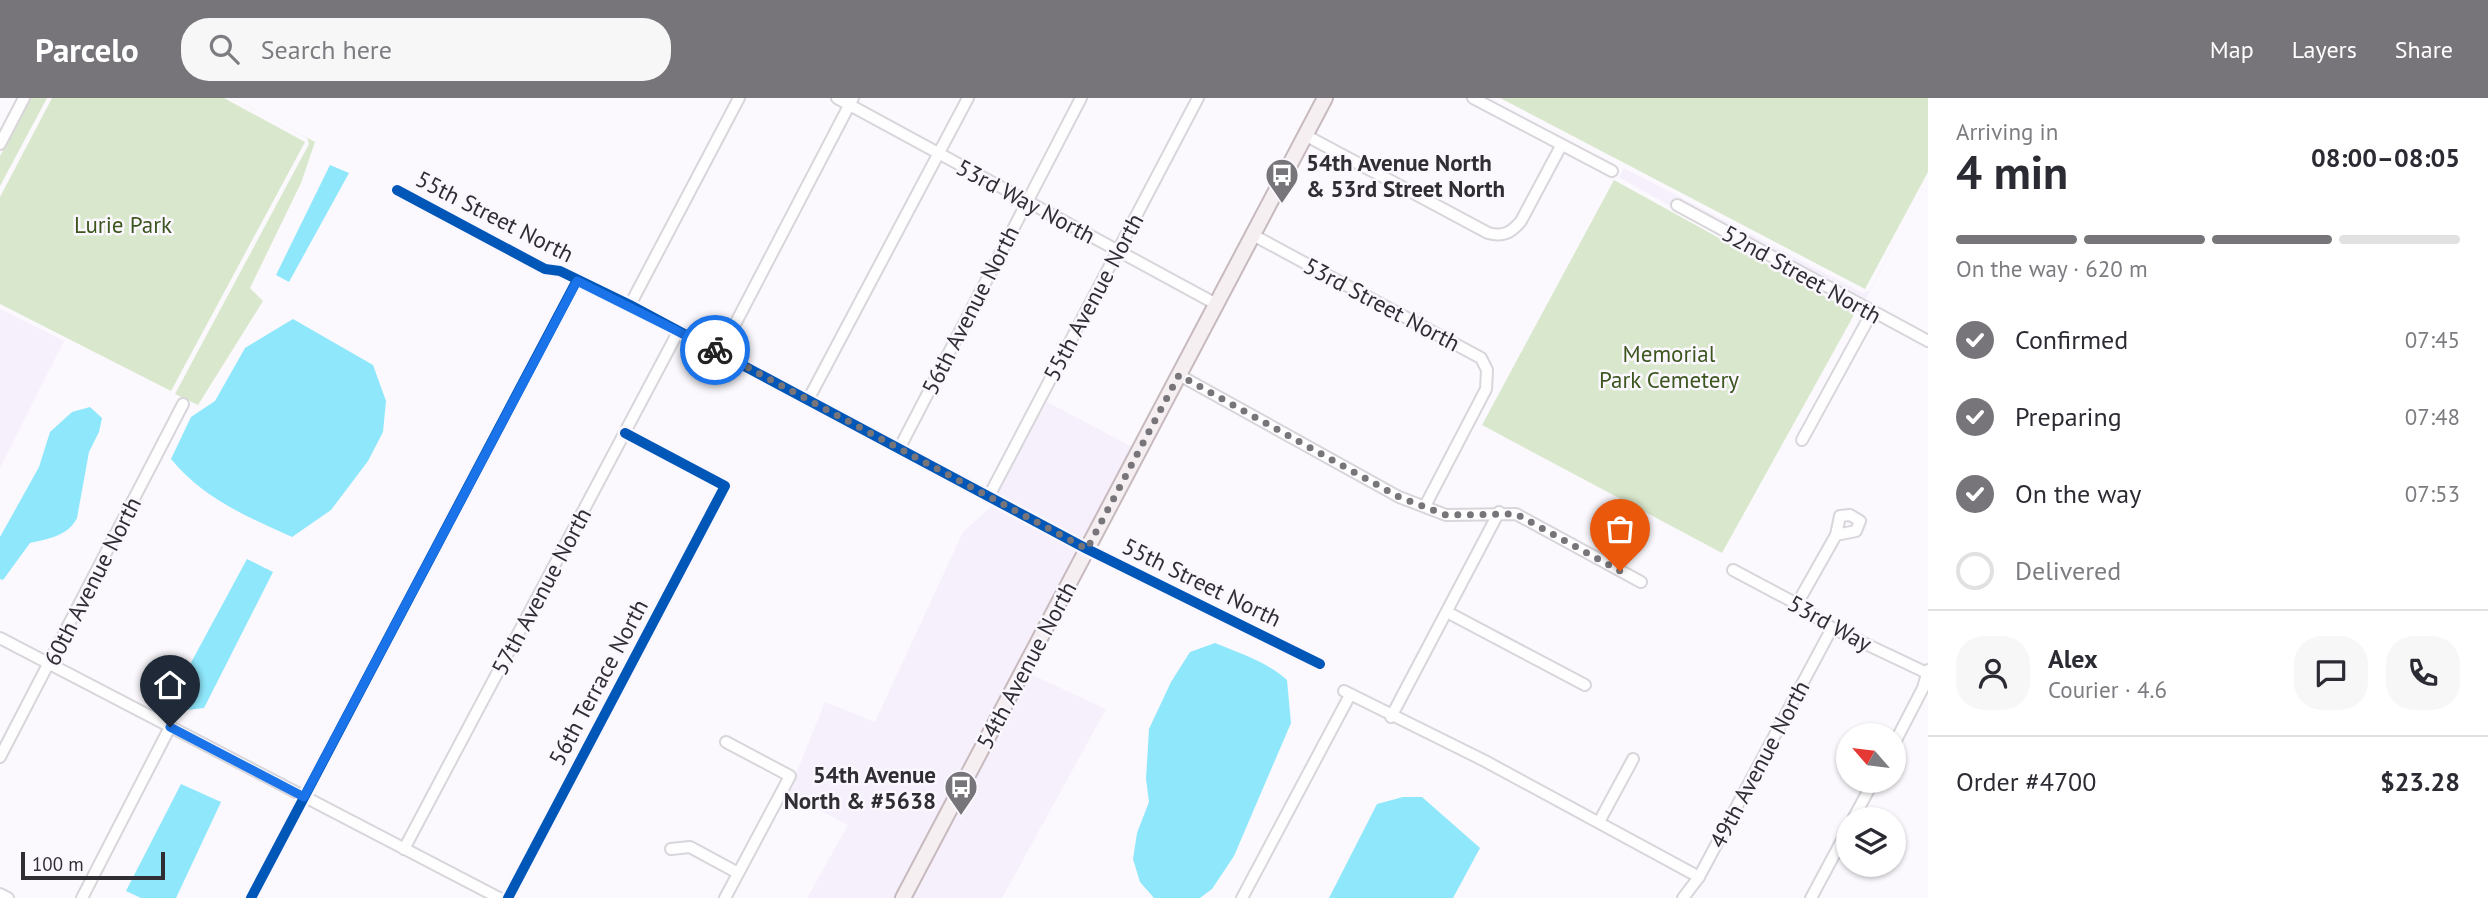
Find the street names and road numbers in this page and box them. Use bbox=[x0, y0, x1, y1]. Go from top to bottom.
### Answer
street label: 53rd Way North bbox=[952, 152, 1100, 250]
street label: 55th Street North bbox=[411, 164, 579, 268]
street label: 55th Avenue North bbox=[1037, 208, 1149, 386]
street label: 52nd Street North bbox=[1717, 218, 1887, 330]
street label: 56th Avenue North bbox=[915, 221, 1025, 399]
street label: 53rd Street North bbox=[1299, 251, 1465, 357]
street label: 60th Avenue North bbox=[37, 492, 147, 670]
street label: 57th Avenue North bbox=[485, 503, 597, 679]
street label: 55th Street North bbox=[1118, 531, 1286, 633]
street label: 54th Avenue North bbox=[970, 576, 1082, 754]
street label: 53rd Way bbox=[1783, 588, 1877, 658]
street label: 56th Terrace North bbox=[542, 594, 654, 770]
street label: 49th Avenue North bbox=[1703, 675, 1815, 853]

